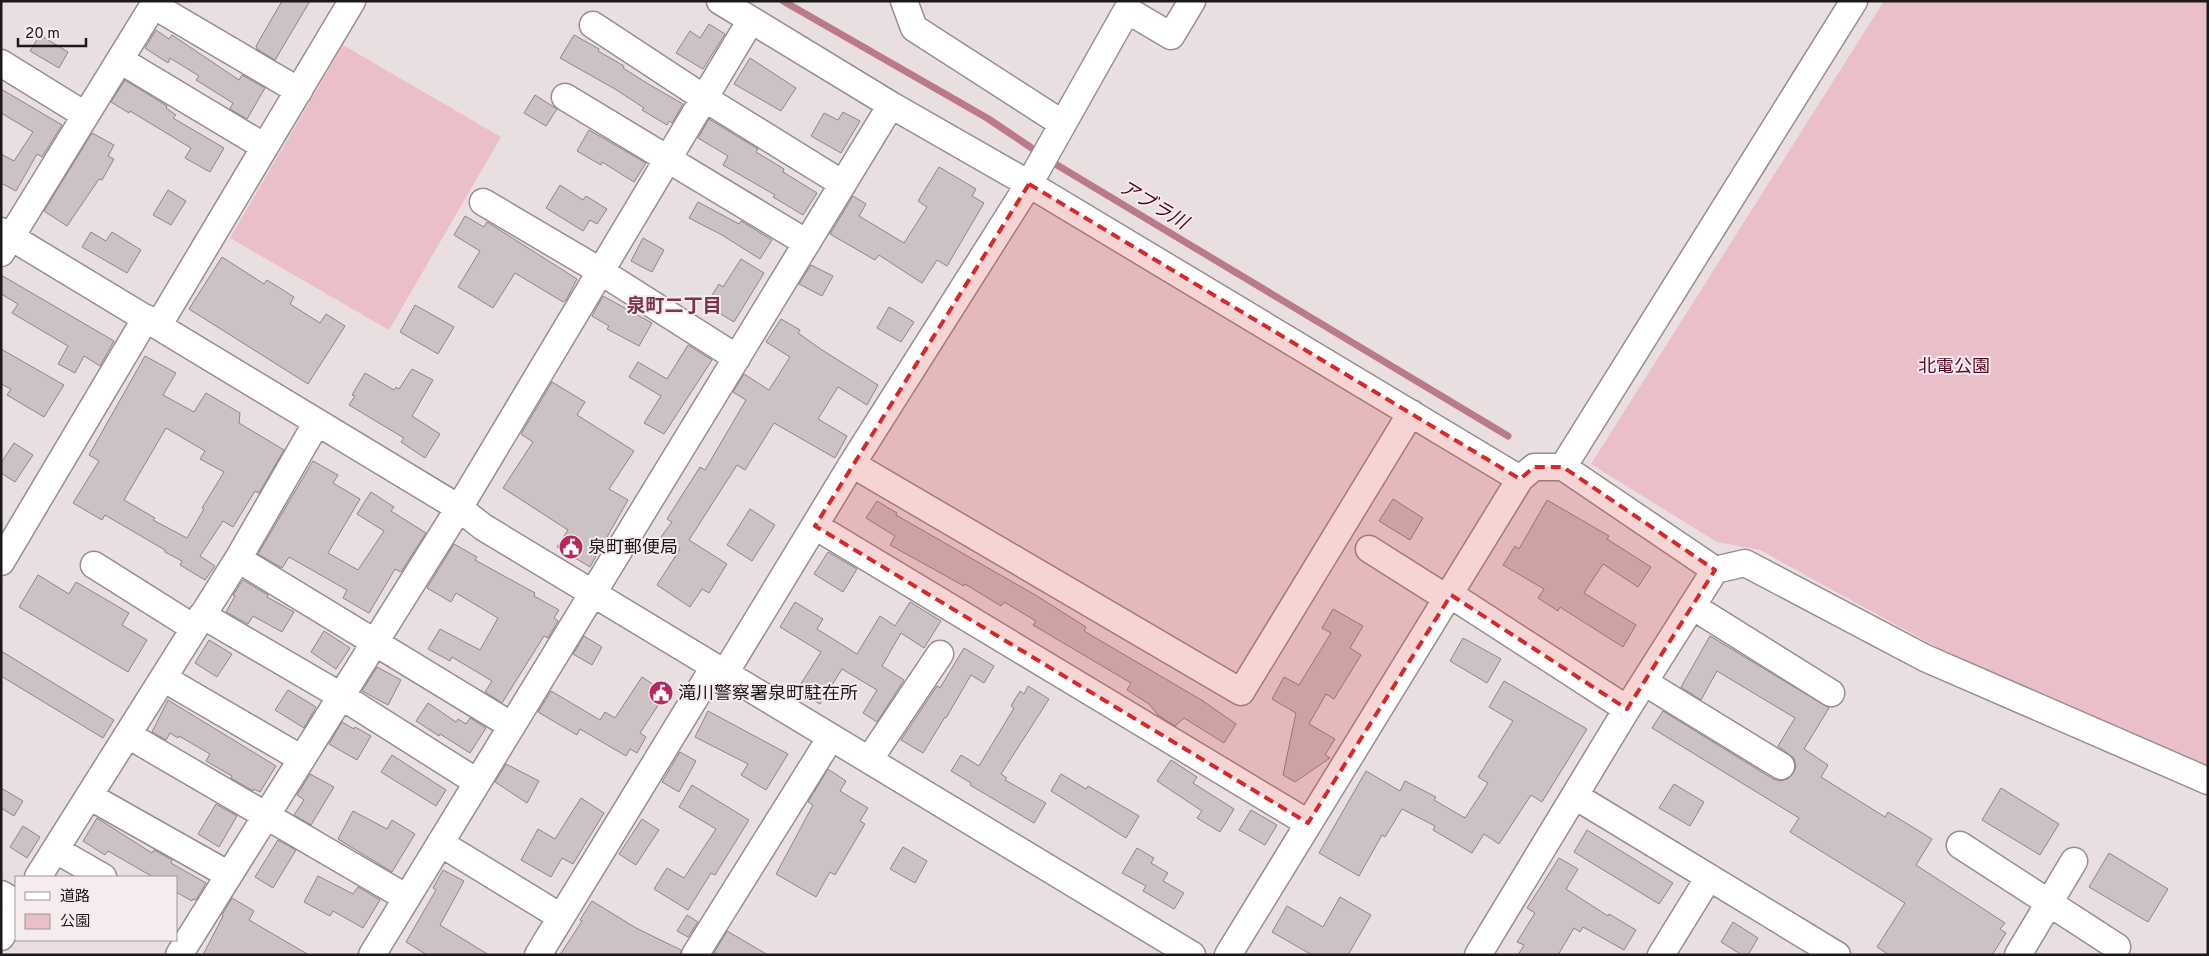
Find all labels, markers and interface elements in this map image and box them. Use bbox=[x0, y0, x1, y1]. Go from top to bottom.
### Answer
scale bar bbox=[18, 15, 85, 47]
text: 20 m bbox=[25, 25, 60, 44]
water label: アブラ川 bbox=[1114, 176, 1193, 237]
district label: 泉町二丁目 bbox=[626, 295, 722, 319]
park label: 北電公園 bbox=[1918, 356, 1990, 379]
public building icon: 泉町郵便局 bbox=[558, 534, 584, 560]
place label: 泉町郵便局 bbox=[588, 537, 678, 560]
public building icon: 滝川警察署泉町駐在所 bbox=[648, 680, 674, 706]
place label: 滝川警察署泉町駐在所 bbox=[678, 683, 858, 706]
legend bbox=[15, 876, 178, 941]
text: 道路 bbox=[60, 888, 90, 907]
text: 公園 bbox=[60, 913, 90, 932]

